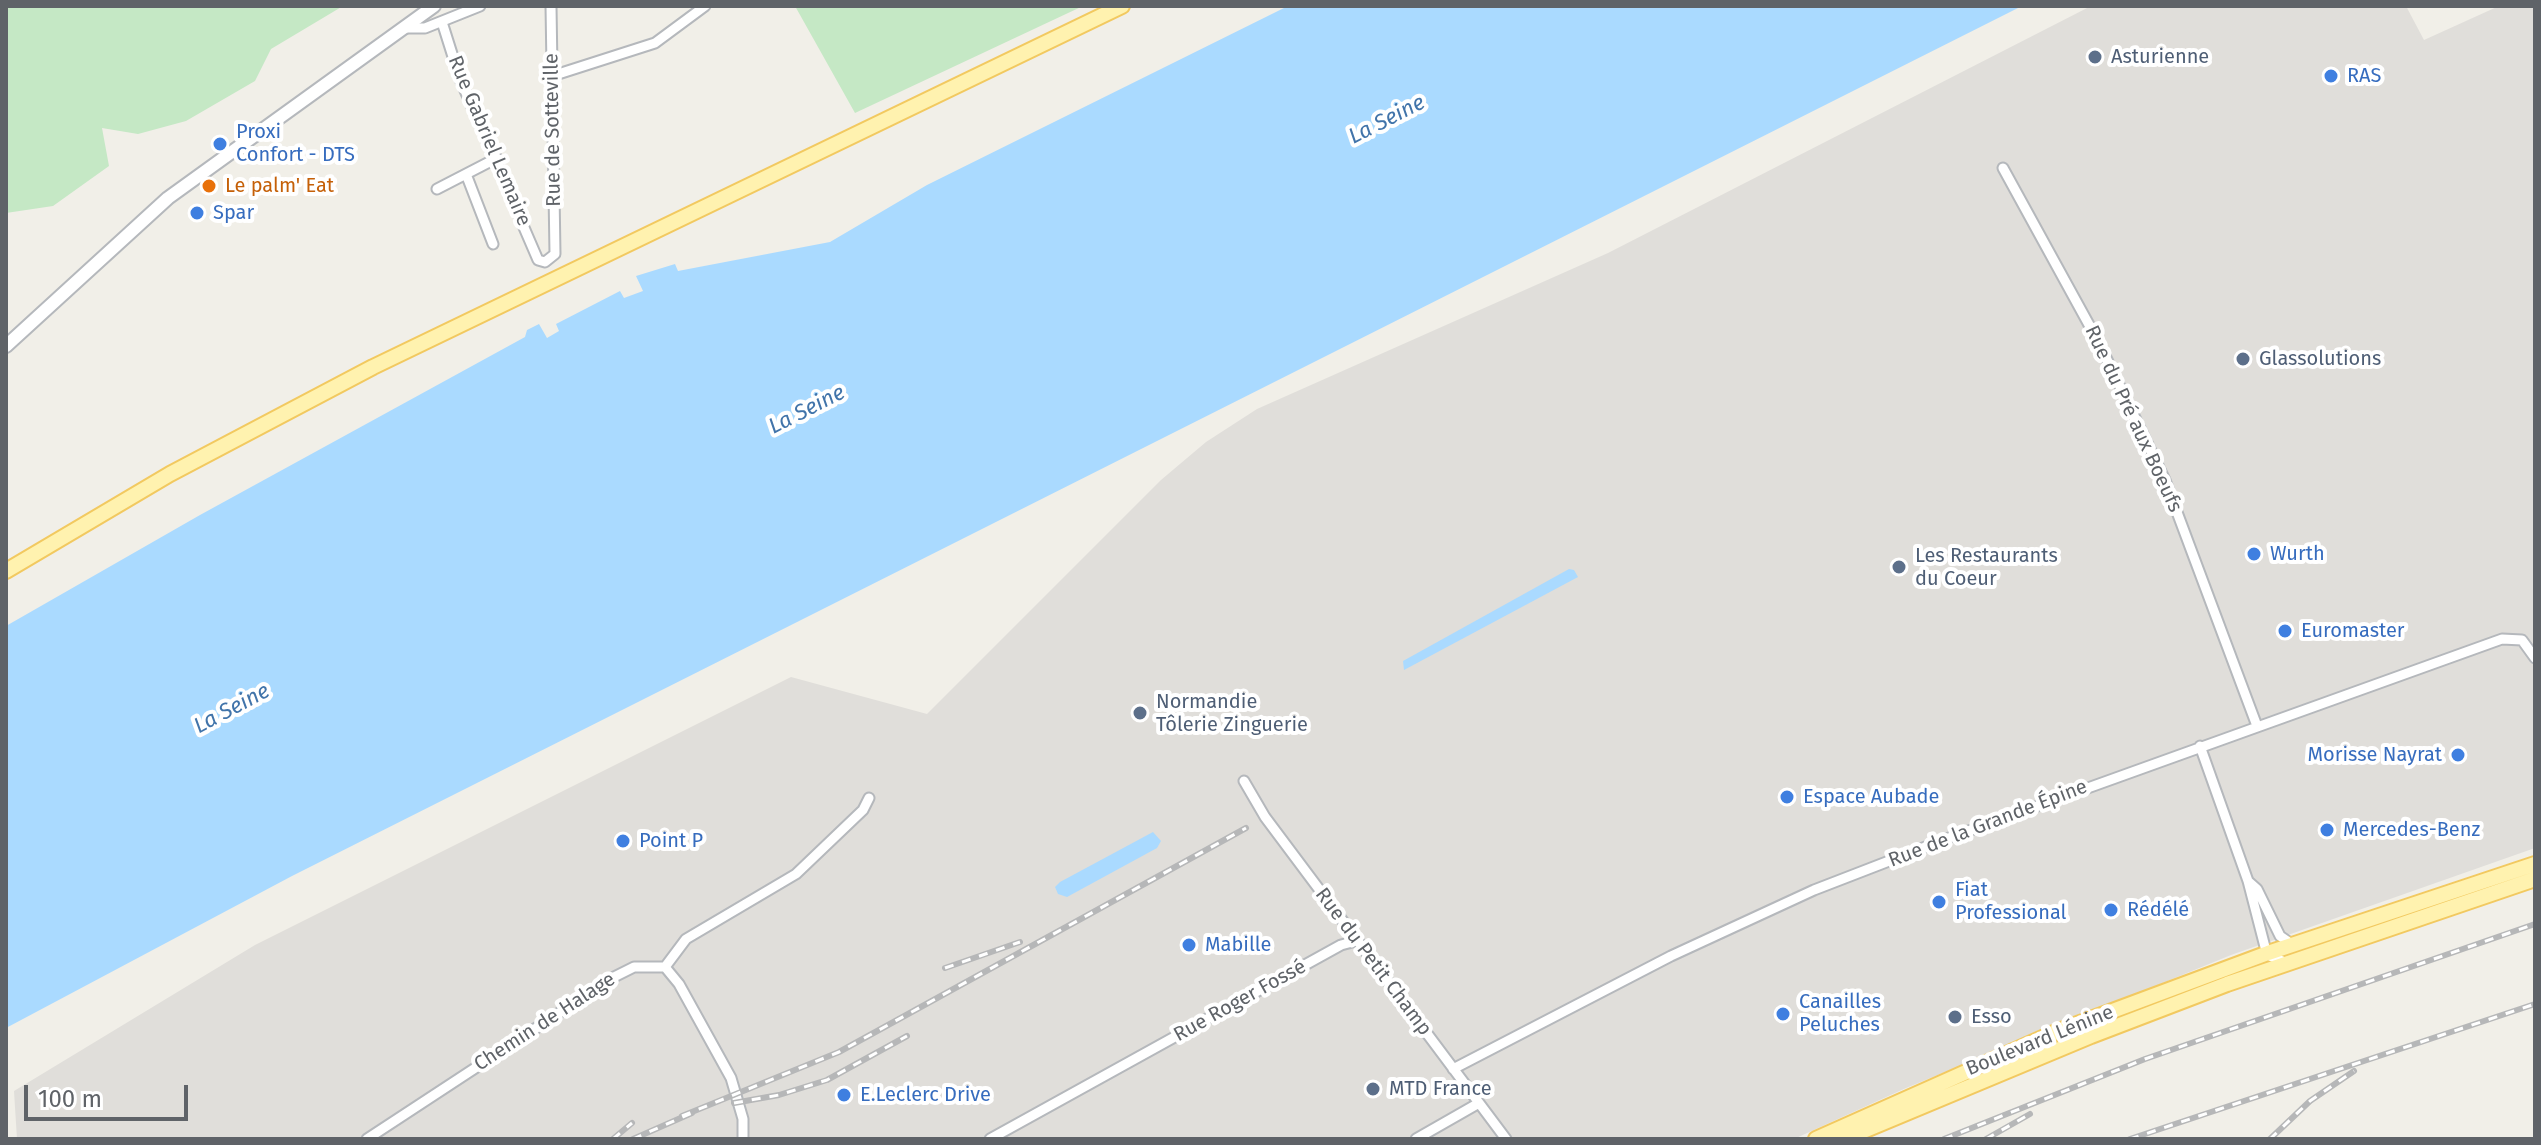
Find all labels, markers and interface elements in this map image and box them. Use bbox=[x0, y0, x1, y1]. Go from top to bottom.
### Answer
place label: Asturienne bbox=[2111, 45, 2209, 69]
marker: Asturienne bbox=[2086, 48, 2104, 66]
street label: Rue Gabriel Lemaire bbox=[442, 52, 536, 230]
street label: Rue de Sotteville bbox=[540, 53, 566, 207]
place label: RAS bbox=[2347, 64, 2381, 88]
marker: RAS bbox=[2322, 67, 2340, 85]
water label: La Seine bbox=[1344, 90, 1430, 150]
place label: Proxi Confort - DTS bbox=[236, 120, 355, 167]
marker: Proxi Confort - DTS bbox=[211, 135, 229, 153]
place label: Le palm' Eat bbox=[225, 174, 334, 198]
marker: Le palm' Eat bbox=[200, 177, 218, 195]
place label: Spar bbox=[213, 201, 254, 225]
marker: Spar bbox=[188, 204, 206, 222]
street label: Rue du Pré aux Boeufs bbox=[2079, 322, 2187, 516]
place label: Glassolutions bbox=[2259, 347, 2381, 371]
marker: Glassolutions bbox=[2234, 350, 2252, 368]
water label: La Seine bbox=[764, 380, 850, 440]
place label: Wurth bbox=[2270, 542, 2325, 566]
place label: Les Restaurants du Coeur bbox=[1915, 544, 2058, 591]
marker: Wurth bbox=[2245, 545, 2263, 563]
marker: Les Restaurants du Coeur bbox=[1890, 558, 1908, 576]
place label: Euromaster bbox=[2301, 619, 2405, 643]
marker: Euromaster bbox=[2276, 622, 2294, 640]
water label: La Seine bbox=[190, 678, 274, 740]
place label: Normandie Tôlerie Zinguerie bbox=[1156, 690, 1308, 737]
marker: Normandie Tôlerie Zinguerie bbox=[1131, 704, 1149, 722]
place label: Morisse Nayrat bbox=[2308, 743, 2442, 767]
marker: Morisse Nayrat bbox=[2449, 746, 2467, 764]
street label: Rue de la Grande Épine bbox=[1885, 775, 2091, 873]
place label: Espace Aubade bbox=[1803, 785, 1939, 809]
marker: Espace Aubade bbox=[1778, 788, 1796, 806]
place label: Mercedes-Benz bbox=[2343, 818, 2480, 842]
marker: Mercedes-Benz bbox=[2318, 821, 2336, 839]
place label: Point P bbox=[639, 829, 703, 853]
marker: Point P bbox=[614, 832, 632, 850]
place label: Fiat Professional bbox=[1955, 878, 2066, 925]
street label: Rue du Petit Champ bbox=[1310, 883, 1436, 1041]
marker: Fiat Professional bbox=[1930, 893, 1948, 911]
place label: Rédélé bbox=[2127, 898, 2189, 922]
marker: Rédélé bbox=[2102, 901, 2120, 919]
place label: Mabille bbox=[1205, 933, 1271, 957]
marker: Mabille bbox=[1180, 936, 1198, 954]
street label: Rue Roger Fossé bbox=[1170, 955, 1310, 1047]
street label: Chemin de Halage bbox=[470, 967, 620, 1077]
place label: Canailles Peluches bbox=[1799, 990, 1881, 1037]
street label: Boulevard Lénine bbox=[1963, 1000, 2117, 1082]
marker: Canailles Peluches bbox=[1774, 1005, 1792, 1023]
place label: Esso bbox=[1971, 1005, 2012, 1029]
marker: Esso bbox=[1946, 1008, 1964, 1026]
scale bar bbox=[28, 1069, 192, 1119]
place label: MTD France bbox=[1389, 1077, 1492, 1101]
marker: MTD France bbox=[1364, 1080, 1382, 1098]
place label: E.Leclerc Drive bbox=[860, 1083, 991, 1107]
text: 100 m bbox=[38, 1085, 102, 1113]
marker: E.Leclerc Drive bbox=[835, 1086, 853, 1104]

